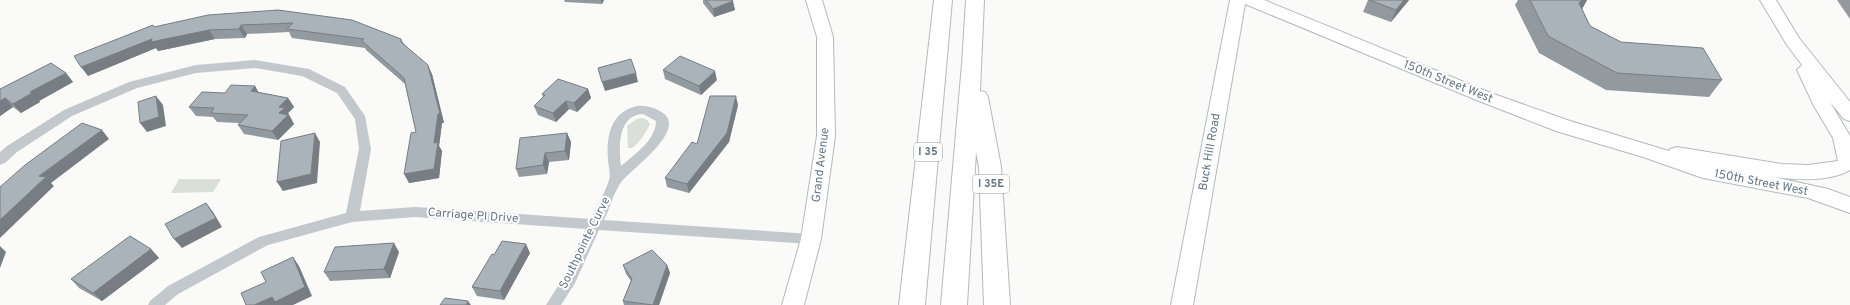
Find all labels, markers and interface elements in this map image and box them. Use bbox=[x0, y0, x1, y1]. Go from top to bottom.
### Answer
street label: 150th Street West bbox=[1401, 57, 1495, 107]
street label: Buck Hill Road bbox=[1195, 112, 1225, 192]
street label: Grand Avenue bbox=[808, 127, 834, 203]
road number: I 35 bbox=[914, 143, 942, 161]
street label: 150th Street West bbox=[1713, 166, 1809, 200]
road number: I 35E bbox=[973, 175, 1009, 193]
street label: Southpointe Curve bbox=[556, 194, 614, 292]
street label: Carriage Pl Drive bbox=[427, 205, 519, 227]

